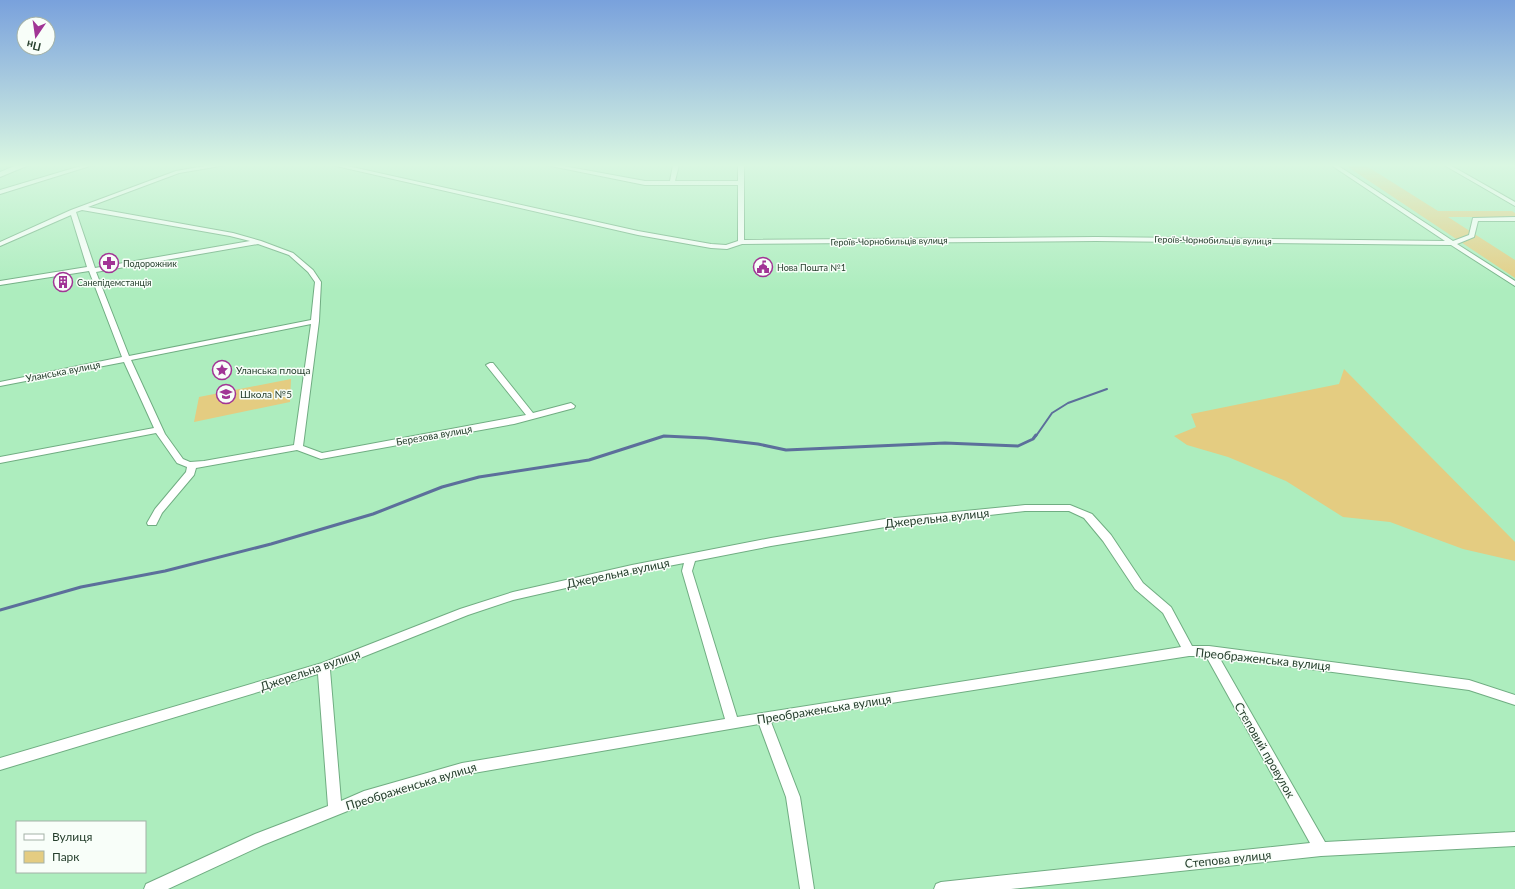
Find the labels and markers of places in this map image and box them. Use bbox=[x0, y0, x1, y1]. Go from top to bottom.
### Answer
pharmacy icon: Подорожник bbox=[98, 252, 120, 274]
public building icon: Нова Пошта №1 bbox=[752, 256, 774, 278]
place label: Подорожник bbox=[123, 258, 177, 269]
place label: Нова Пошта №1 bbox=[777, 262, 846, 273]
building icon: Санепідемстанція bbox=[52, 271, 74, 293]
place label: Санепідемстанція bbox=[77, 277, 152, 288]
place icon: Уланська площа bbox=[211, 359, 233, 381]
place label: Уланська площа bbox=[236, 364, 310, 376]
school or university icon: Школа №5 bbox=[215, 383, 237, 405]
place label: Школа №5 bbox=[240, 388, 292, 400]

